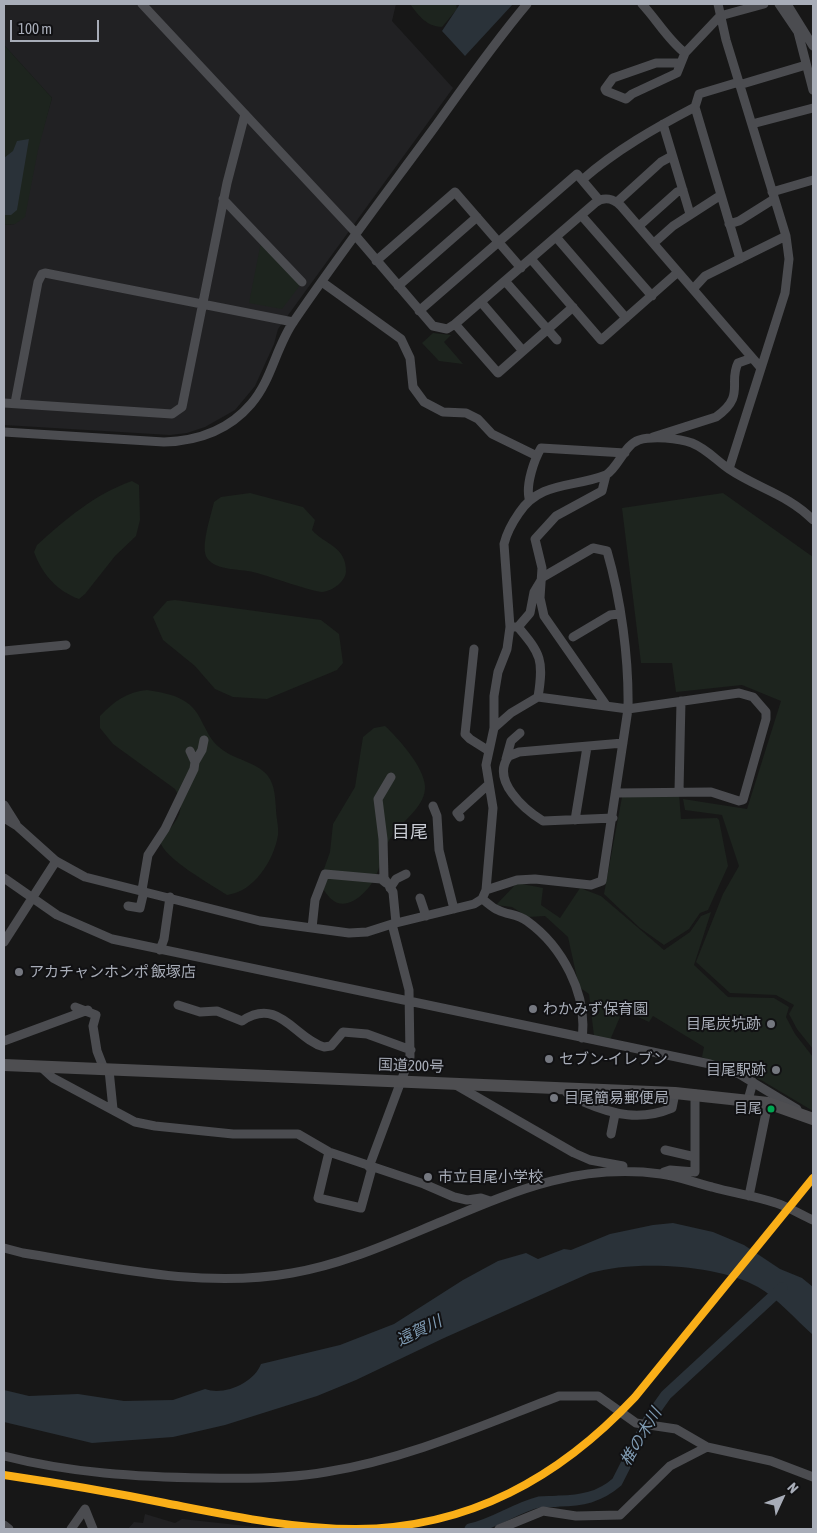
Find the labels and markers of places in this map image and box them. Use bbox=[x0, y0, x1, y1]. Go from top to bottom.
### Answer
place label: アカチャンホンポ 飯塚店 bbox=[29, 963, 196, 981]
marker: アカチャンホンポ 飯塚店 bbox=[13, 966, 25, 978]
place label: わかみず保育園 bbox=[543, 1000, 648, 1018]
marker: わかみず保育園 bbox=[527, 1003, 539, 1015]
place label: 目尾炭坑跡 bbox=[686, 1015, 761, 1033]
marker: 目尾炭坑跡 bbox=[765, 1018, 777, 1030]
place label: セブン-イレブン bbox=[559, 1050, 668, 1068]
marker: セブン-イレブン bbox=[543, 1053, 555, 1065]
place label: 目尾駅跡 bbox=[706, 1061, 766, 1079]
marker: 目尾駅跡 bbox=[770, 1064, 782, 1076]
place label: 目尾簡易郵便局 bbox=[564, 1089, 669, 1107]
marker: 目尾簡易郵便局 bbox=[548, 1092, 560, 1104]
place label: 目尾 bbox=[734, 1101, 762, 1117]
marker: 目尾 bbox=[766, 1104, 776, 1114]
place label: 市立目尾小学校 bbox=[438, 1168, 543, 1186]
marker: 市立目尾小学校 bbox=[422, 1171, 434, 1183]

